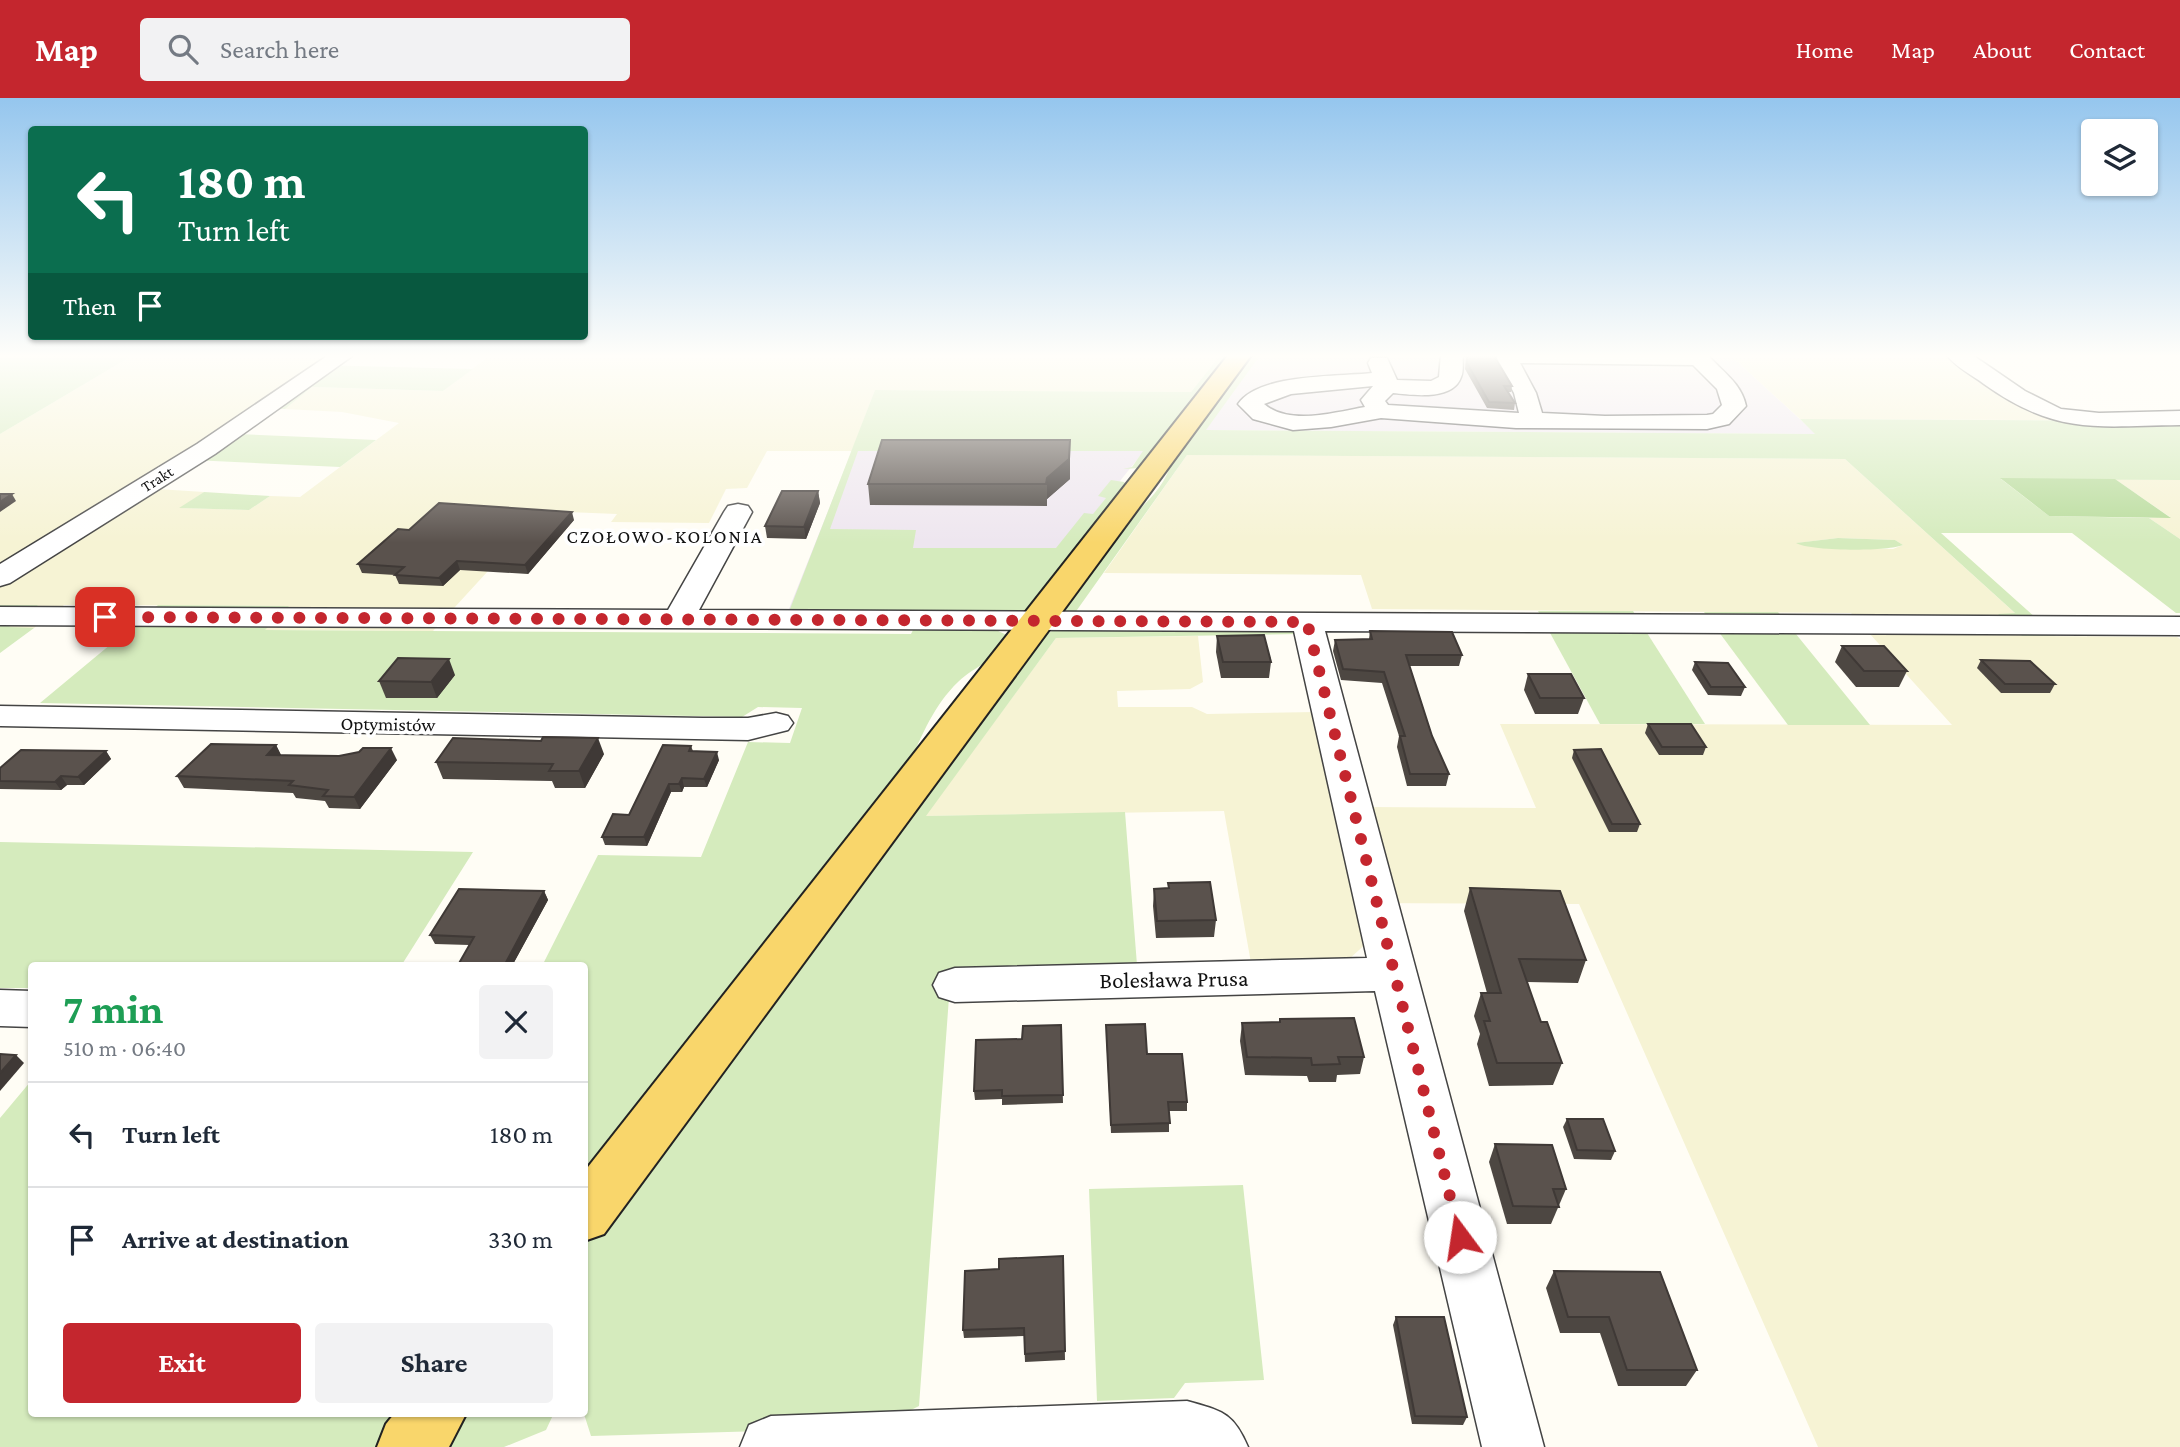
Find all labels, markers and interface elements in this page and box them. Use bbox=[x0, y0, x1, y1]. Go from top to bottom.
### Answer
search box bbox=[140, 18, 630, 81]
icon: search bbox=[164, 30, 202, 68]
text: Map bbox=[35, 31, 98, 68]
text: Search here bbox=[220, 35, 339, 64]
text: Home bbox=[1796, 36, 1853, 63]
text: Map bbox=[1891, 36, 1935, 63]
text: About bbox=[1973, 36, 2031, 63]
text: Contact bbox=[2069, 36, 2145, 63]
map controls bbox=[2081, 119, 2158, 196]
button: layers bbox=[2081, 119, 2158, 196]
icon: left bbox=[63, 154, 154, 245]
text: 180 m bbox=[178, 154, 306, 209]
text: Turn left bbox=[178, 212, 289, 248]
icon: arrive bbox=[131, 287, 169, 325]
text: Then bbox=[63, 292, 117, 321]
street label: Trakt bbox=[138, 462, 177, 495]
district label: CZOŁOWO-KOLONIA bbox=[566, 526, 764, 547]
pin bbox=[75, 587, 135, 647]
icon: arrive bbox=[86, 598, 124, 636]
street label: Optymistów bbox=[340, 713, 436, 735]
street label: Bolesława Prusa bbox=[1099, 965, 1249, 993]
text: 7 min bbox=[63, 985, 163, 1032]
button: close bbox=[479, 985, 553, 1059]
text: 510 m · 06:40 bbox=[63, 1035, 186, 1061]
icon: left bbox=[63, 1116, 101, 1154]
text: Turn left bbox=[122, 1120, 220, 1149]
text: 180 m bbox=[490, 1120, 553, 1149]
position arrow bbox=[1423, 1200, 1497, 1274]
icon: arrive bbox=[63, 1221, 101, 1259]
text: Arrive at destination bbox=[122, 1225, 349, 1254]
text: 330 m bbox=[488, 1225, 553, 1254]
button: Exit bbox=[63, 1323, 301, 1403]
button: Share bbox=[315, 1323, 553, 1403]

